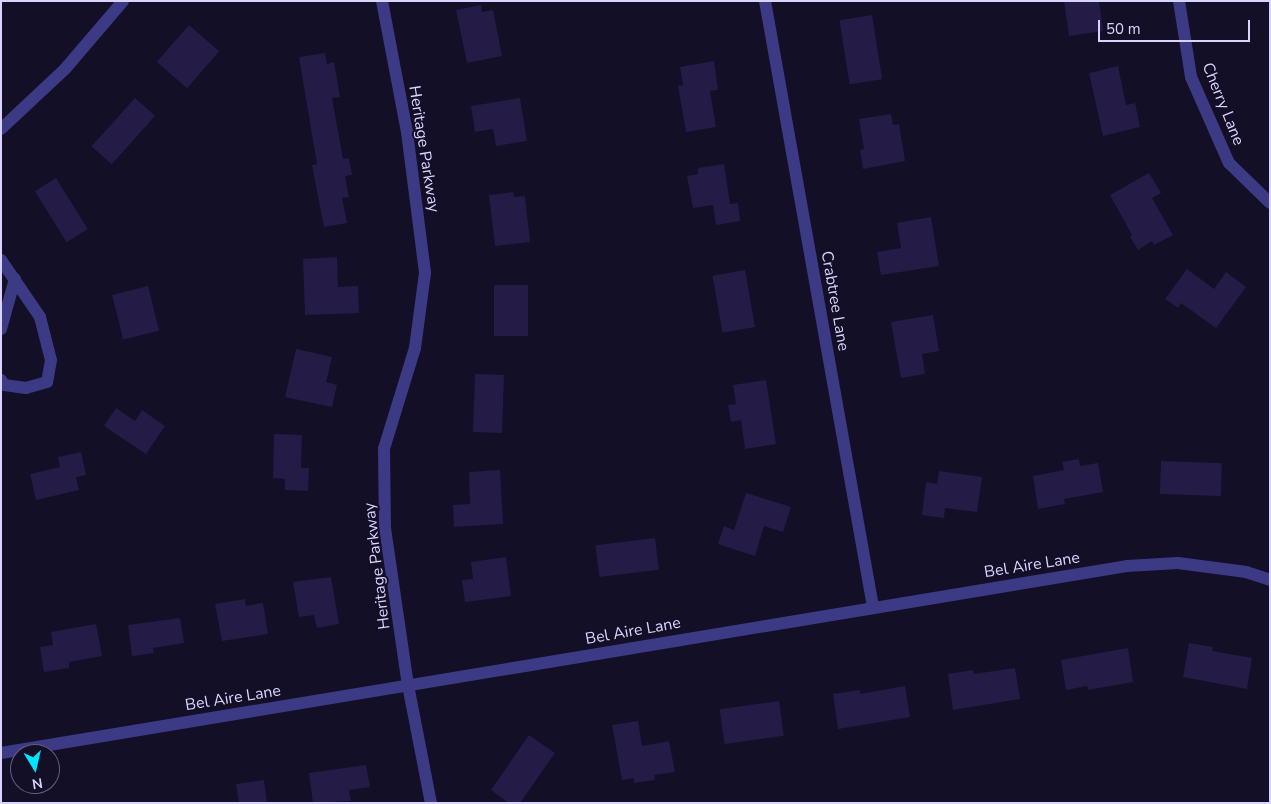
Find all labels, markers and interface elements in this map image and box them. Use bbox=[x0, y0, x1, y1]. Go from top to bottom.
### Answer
scale bar bbox=[1101, 10, 1254, 42]
text: 50 m bbox=[1106, 19, 1141, 39]
street label: Cherry Lane bbox=[1198, 60, 1248, 148]
street label: Heritage Parkway bbox=[405, 84, 443, 214]
street label: Crabtree Lane bbox=[817, 249, 853, 353]
street label: Heritage Parkway bbox=[360, 501, 394, 631]
street label: Bel Aire Lane bbox=[983, 548, 1081, 582]
street label: Bel Aire Lane bbox=[584, 613, 682, 649]
street label: Bel Aire Lane bbox=[184, 681, 282, 715]
north arrow bbox=[10, 744, 60, 794]
text: N bbox=[31, 773, 44, 794]

